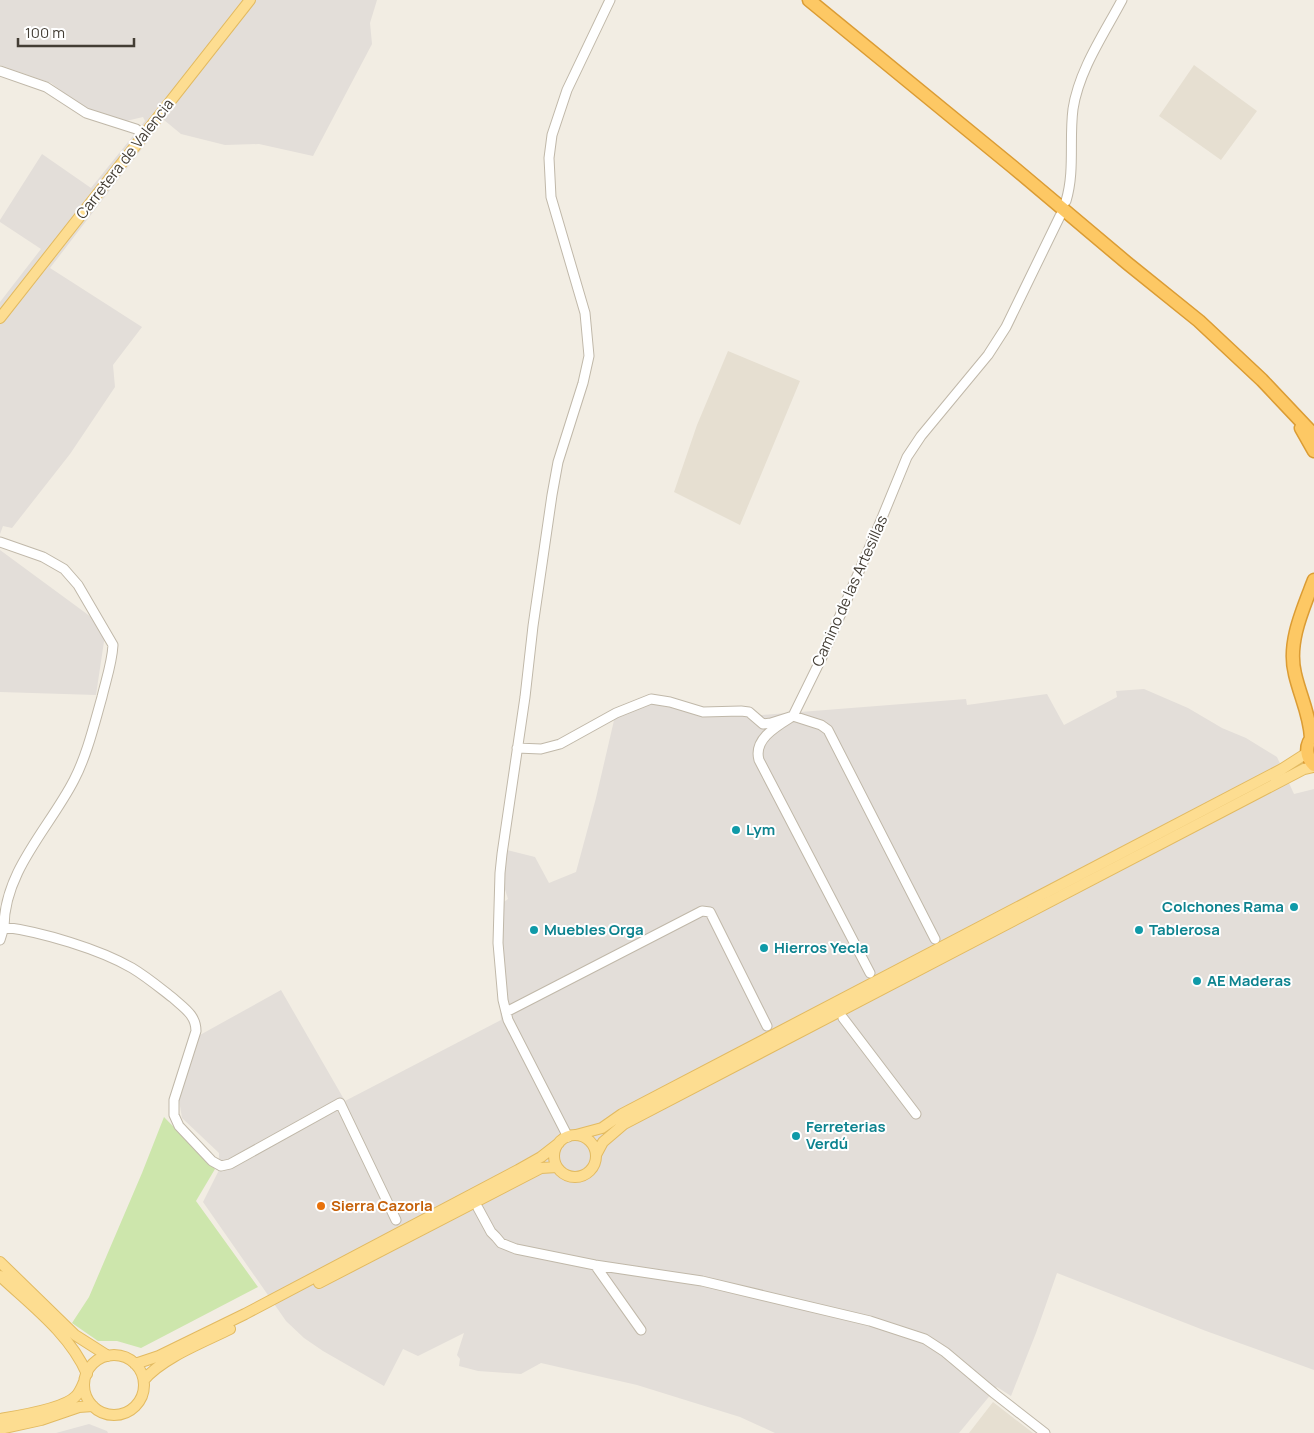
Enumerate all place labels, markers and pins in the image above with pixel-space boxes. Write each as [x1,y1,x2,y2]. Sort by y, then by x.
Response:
place label: Lym [746,819,775,840]
marker: Lym [730,824,742,836]
place label: Colchones Rama [1162,896,1284,917]
marker: Colchones Rama [1288,901,1300,913]
place label: Muebles Orga [544,919,644,940]
place label: Tablerosa [1149,919,1220,940]
marker: Muebles Orga [528,924,540,936]
marker: Tablerosa [1133,924,1145,936]
place label: Hierros Yecla [774,937,868,958]
marker: Hierros Yecla [758,942,770,954]
place label: AE Maderas [1207,970,1291,991]
marker: AE Maderas [1191,975,1203,987]
place label: Ferreterias Verdú [806,1116,886,1154]
marker: Ferreterias Verdú [790,1130,802,1142]
place label: Sierra Cazorla [331,1195,433,1216]
marker: Sierra Cazorla [315,1200,327,1212]

